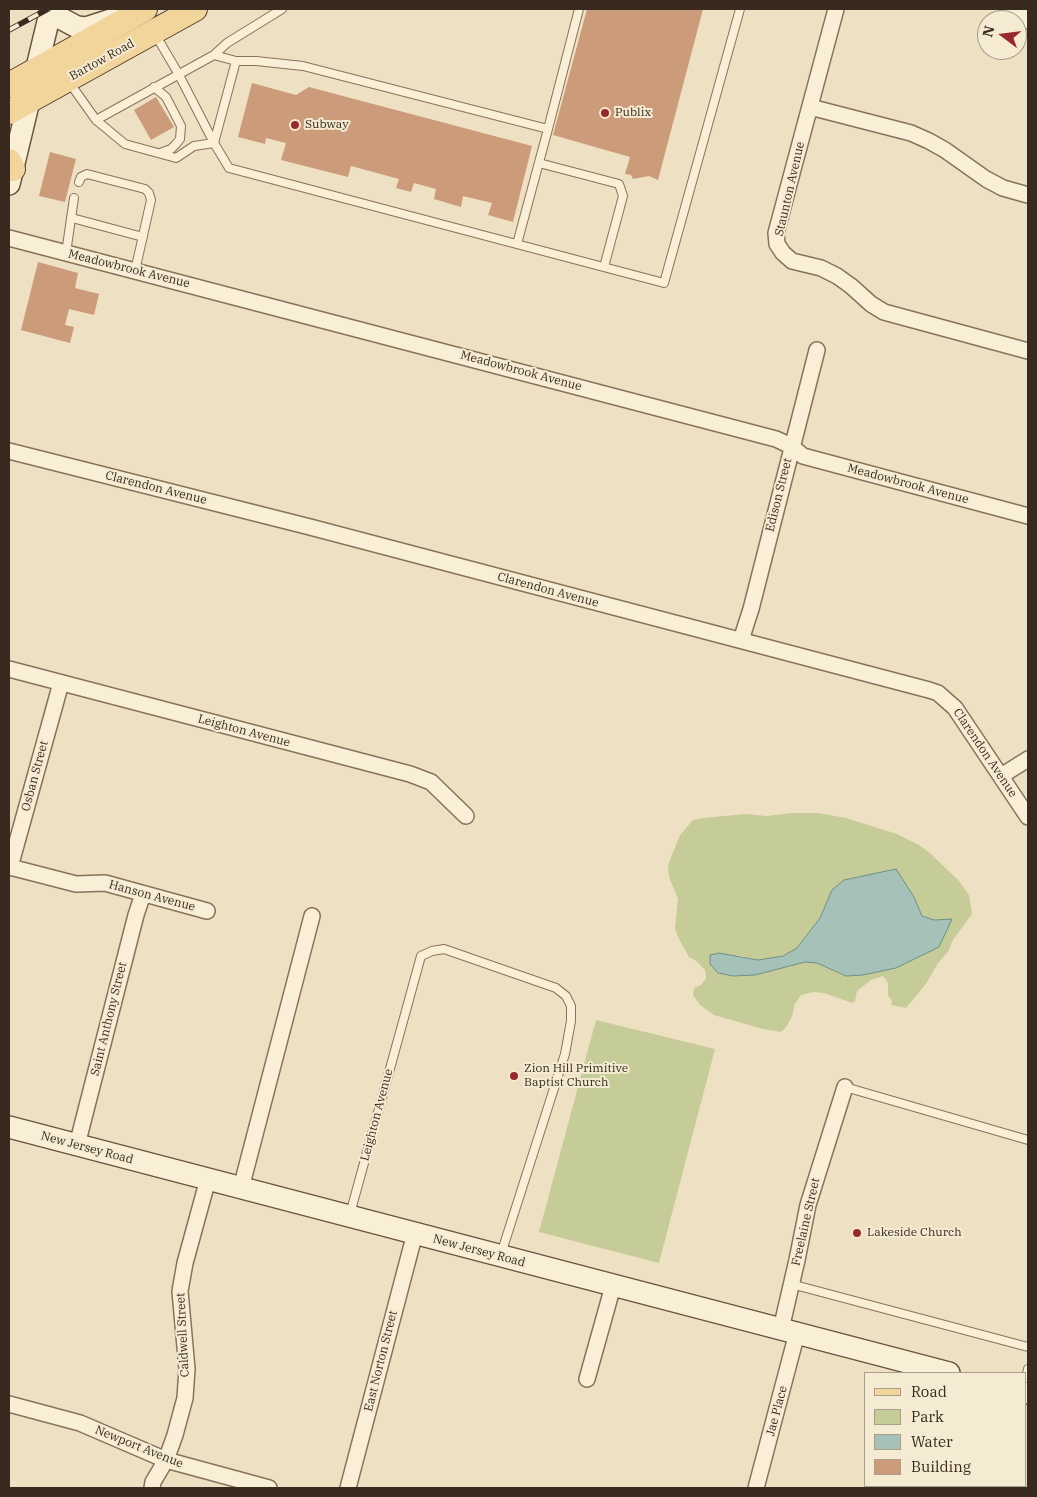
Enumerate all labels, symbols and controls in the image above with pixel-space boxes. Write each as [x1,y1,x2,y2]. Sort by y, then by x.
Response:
north arrow [977,10,1027,60]
text: N [978,24,999,39]
street label: Bartow Road [67,36,137,84]
place label: Publix [615,106,651,120]
marker: Publix [599,107,611,119]
place label: Subway [305,118,349,132]
marker: Subway [289,119,301,131]
street label: Staunton Avenue [772,140,808,238]
street label: Meadowbrook Avenue [67,247,191,291]
street label: Meadowbrook Avenue [459,348,583,394]
street label: Edison Street [763,457,795,533]
street label: Meadowbrook Avenue [846,461,970,507]
street label: Clarendon Avenue [104,468,208,508]
street label: Clarendon Avenue [496,570,600,610]
street label: Clarendon Avenue [950,706,1020,800]
street label: Leighton Avenue [196,712,292,750]
street label: Osban Street [19,739,51,813]
street label: Hanson Avenue [107,878,197,914]
street label: Saint Anthony Street [88,961,130,1077]
place label: Zion Hill Primitive Baptist Church [524,1062,628,1090]
street label: Leighton Avenue [358,1067,396,1163]
marker: Zion Hill Primitive Baptist Church [508,1070,520,1082]
street label: New Jersey Road [39,1129,135,1167]
street label: Freelaine Street [789,1177,823,1267]
place label: Lakeside Church [867,1226,962,1240]
marker: Lakeside Church [851,1227,863,1239]
street label: New Jersey Road [431,1232,527,1270]
street label: Caldwell Street [174,1292,192,1378]
street label: East Norton Street [361,1309,401,1413]
legend [864,1372,1027,1487]
text: Road [911,1382,947,1401]
street label: Jae Place [763,1384,791,1438]
text: Park [911,1407,944,1426]
street label: Newport Avenue [93,1423,185,1471]
text: Water [911,1432,953,1451]
text: Building [911,1457,971,1476]

